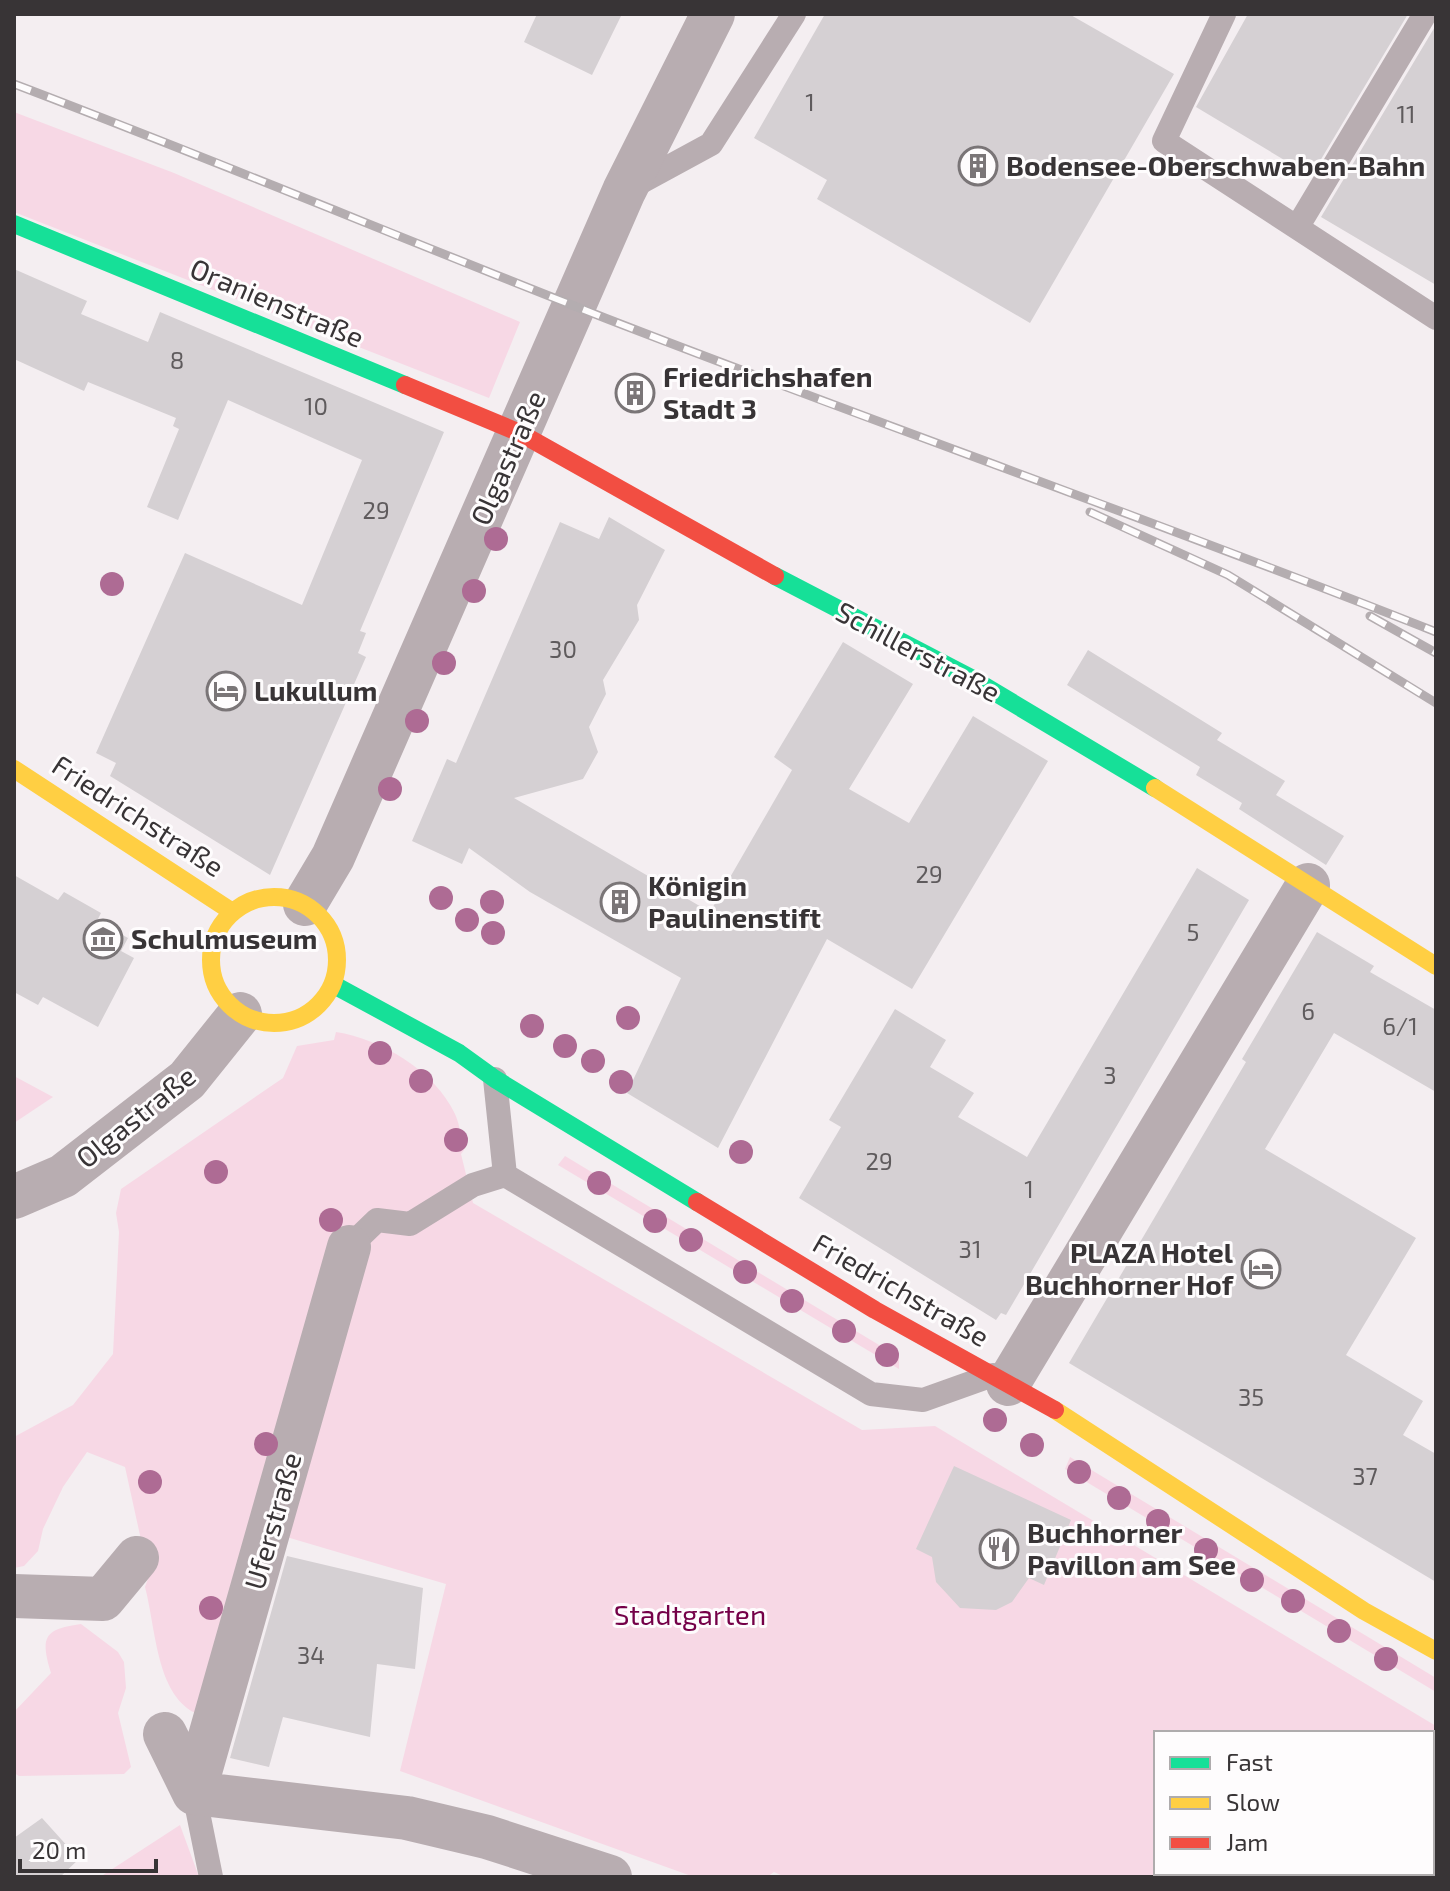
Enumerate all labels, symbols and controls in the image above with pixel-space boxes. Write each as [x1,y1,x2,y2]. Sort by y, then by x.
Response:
house number: 1 [805,87,815,116]
house number: 11 [1396,99,1416,128]
building icon: Bodensee-Oberschwaben-Bahn [957,145,999,187]
place label: Bodensee-Oberschwaben-Bahn [1006,148,1425,182]
street label: Oranienstraße [185,250,369,354]
house number: 8 [170,345,184,374]
place label: Friedrichshafen Stadt 3 [663,359,873,425]
building icon: Friedrichshafen Stadt 3 [614,372,656,414]
street label: Olgastraße [462,385,552,530]
house number: 10 [304,391,328,420]
house number: 29 [362,495,390,524]
street label: Schillerstraße [831,594,1006,709]
house number: 30 [549,634,577,663]
hotel icon: Lukullum [205,670,247,712]
place label: Lukullum [254,673,378,707]
street label: Friedrichstraße [46,747,231,883]
house number: 29 [915,859,943,888]
place label: Königin Paulinenstift [648,868,821,934]
building icon: Königin Paulinenstift [599,881,641,923]
house number: 5 [1187,917,1199,946]
museum icon: Schulmuseum [82,918,124,960]
place label: Schulmuseum [131,921,317,955]
house number: 6 [1301,996,1315,1025]
house number: 6/1 [1382,1011,1418,1040]
street label: Olgastraße [69,1058,202,1175]
house number: 3 [1103,1060,1117,1089]
house number: 29 [865,1146,893,1175]
house number: 1 [1024,1174,1034,1203]
street label: Friedrichstraße [808,1225,995,1353]
house number: 31 [959,1234,981,1263]
place label: PLAZA Hotel Buchhorner Hof [1025,1235,1234,1301]
hotel icon: PLAZA Hotel Buchhorner Hof [1240,1248,1282,1290]
house number: 35 [1238,1382,1264,1411]
street label: Uferstraße [236,1448,308,1593]
house number: 37 [1352,1461,1378,1490]
place label: Buchhorner Pavillon am See [1027,1515,1236,1581]
restaurant icon: Buchhorner Pavillon am See [978,1528,1020,1570]
park label: Stadtgarten [614,1597,766,1631]
house number: 34 [297,1640,325,1669]
legend [1154,1731,1434,1875]
text: Fast [1226,1747,1273,1776]
text: Slow [1226,1787,1280,1816]
scale bar [20,1823,156,1873]
text: Jam [1226,1827,1268,1856]
text: 20 m [32,1835,86,1864]

